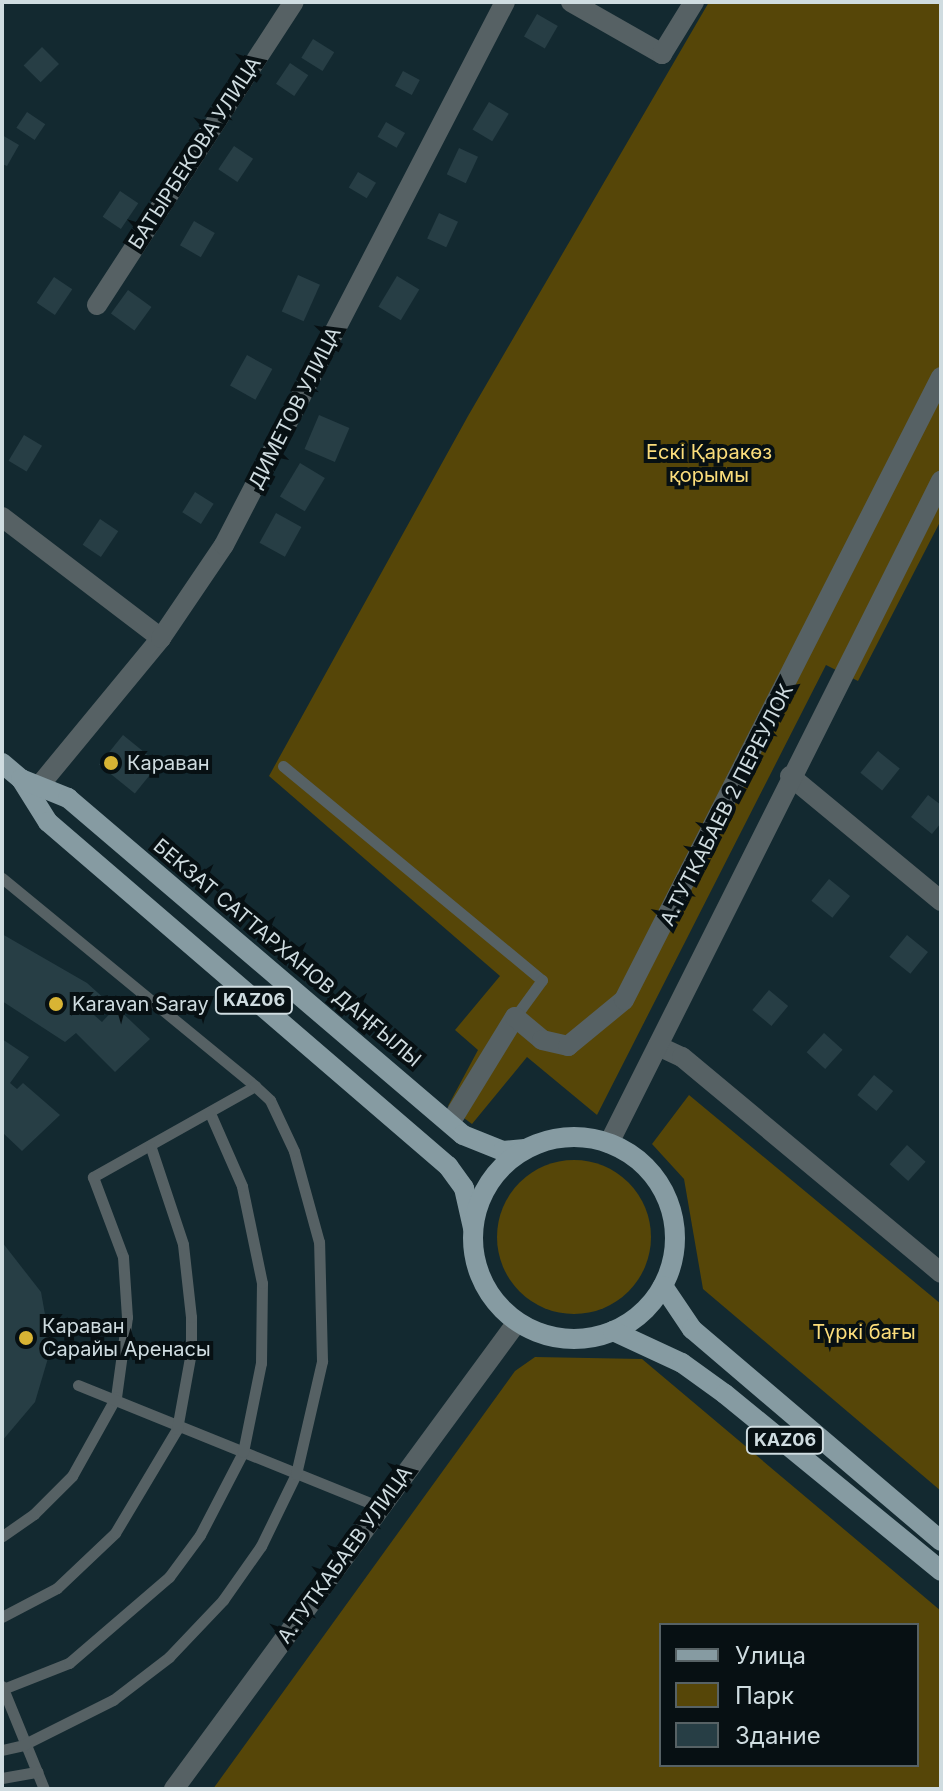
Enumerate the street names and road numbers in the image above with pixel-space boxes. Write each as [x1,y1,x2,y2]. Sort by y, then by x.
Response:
street label: БАТЫРБЕКОВА УЛИЦА [124,52,266,254]
street label: ДИМЕТОВ УЛИЦА [244,323,346,493]
street label: А.ТУТКАБАЕВ 2 ПЕРЕУЛОК [655,680,799,930]
street label: БЕКЗАТ САТТАРХАНОВ ДАҢҒЫЛЫ [148,834,426,1072]
road number: KАZ06 [214,986,294,1014]
road number: KАZ06 [745,1426,825,1454]
street label: А.ТУТКАБАЕВ УЛИЦА [273,1462,417,1648]

